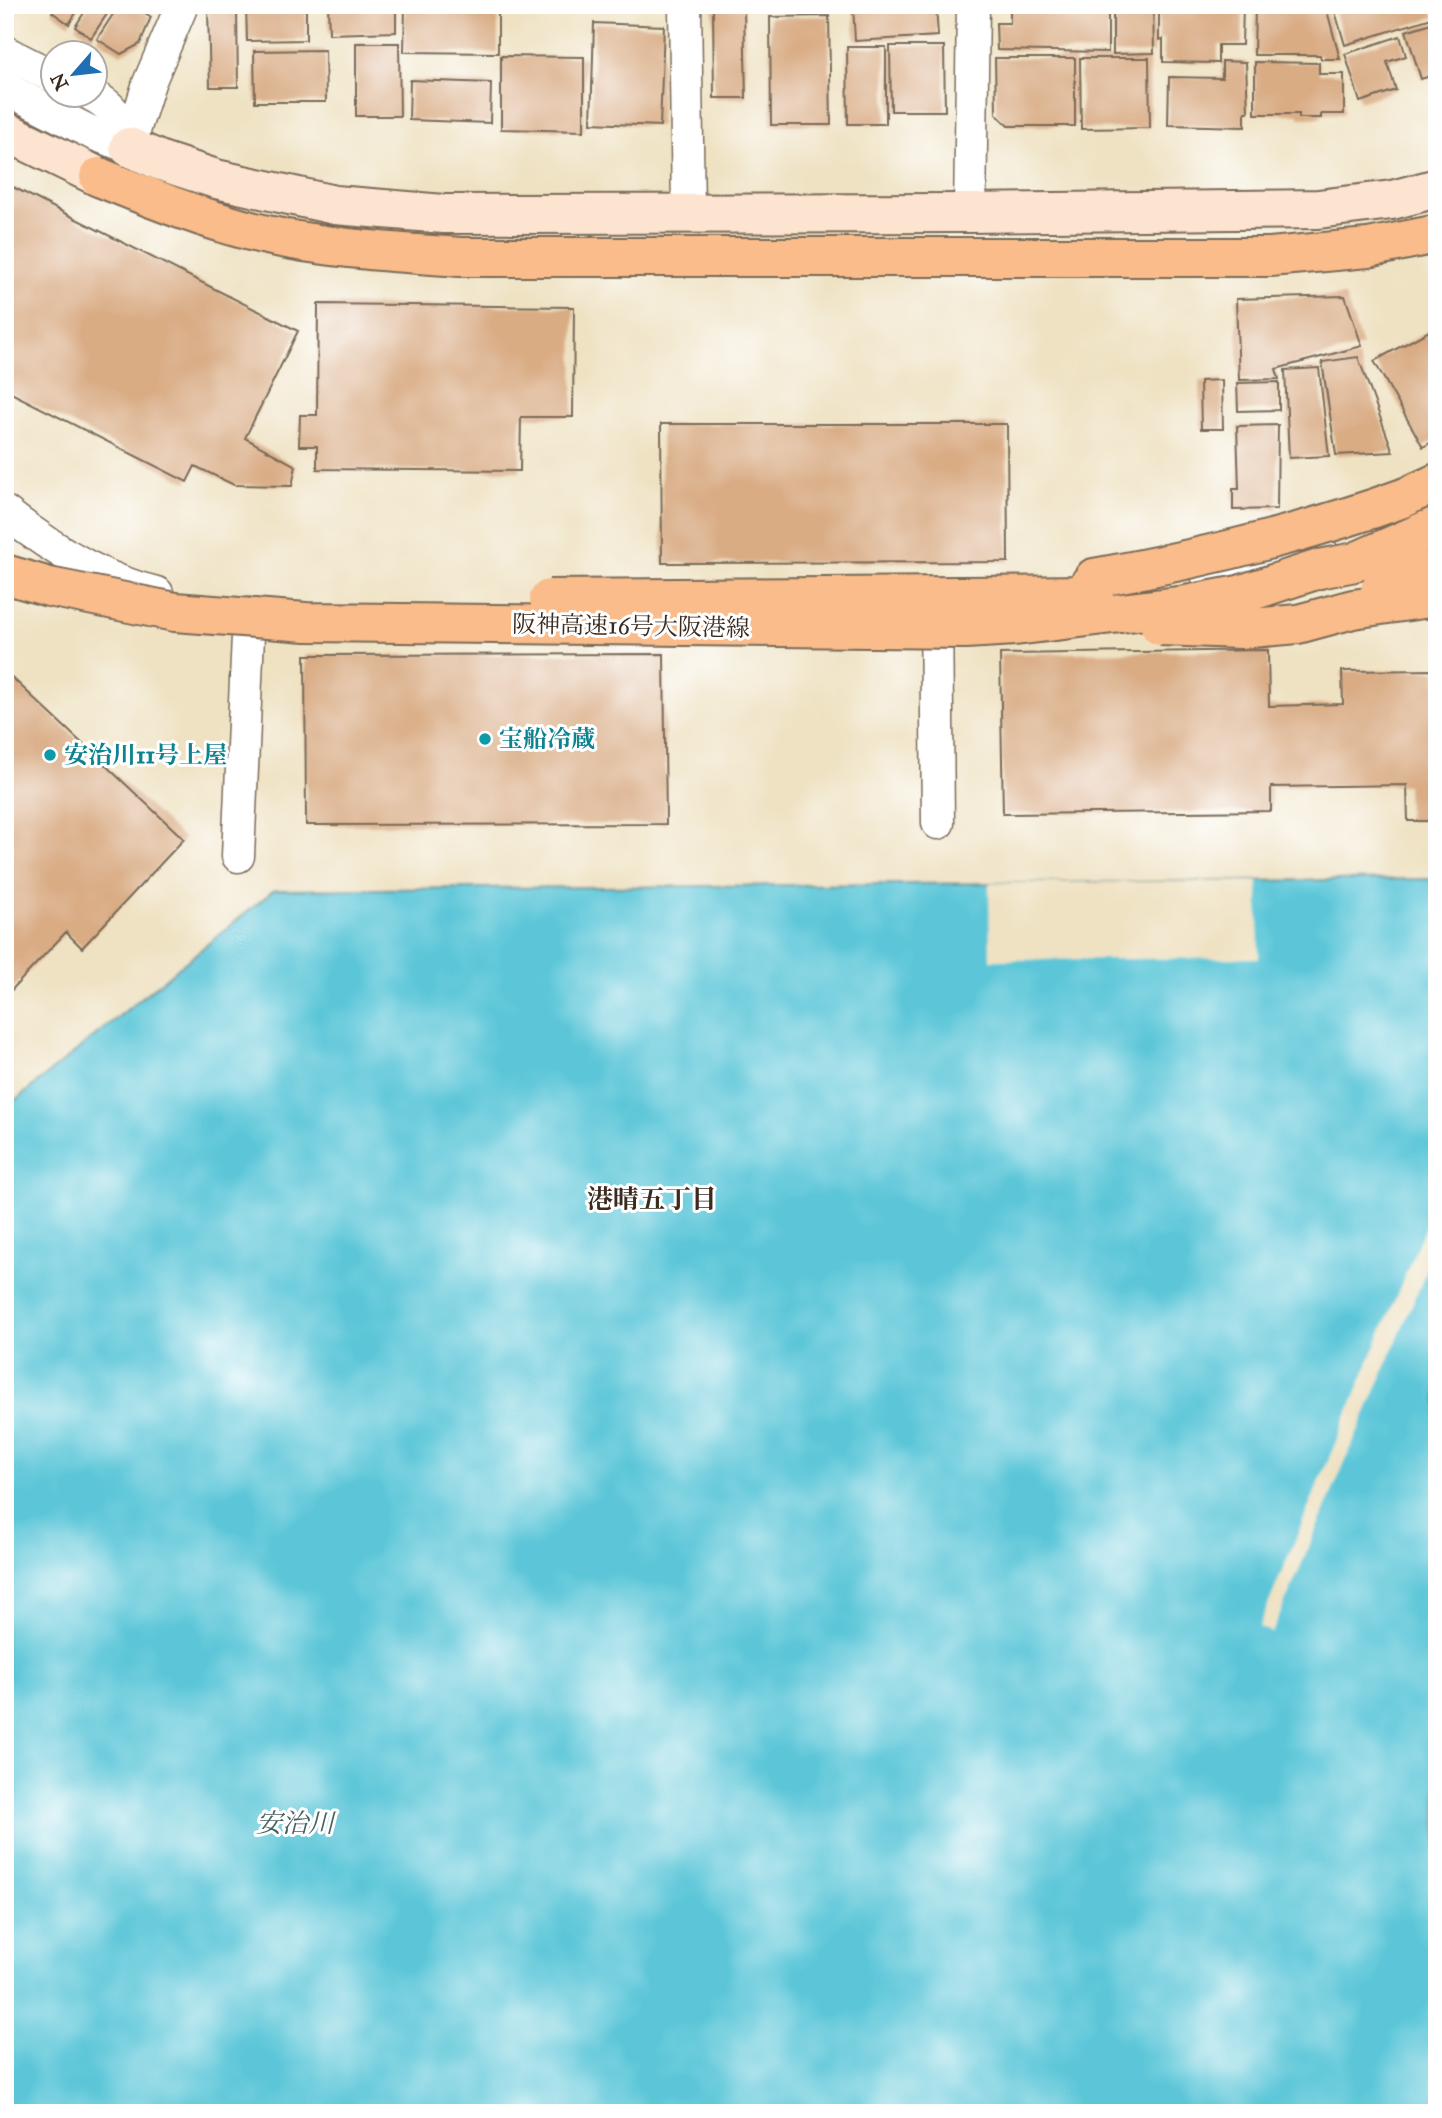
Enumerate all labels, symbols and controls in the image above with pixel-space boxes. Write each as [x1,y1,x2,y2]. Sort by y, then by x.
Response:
north arrow [38,38,108,108]
text: N [45,69,73,94]
street label: 阪神高速16号大阪港線 [512,609,750,643]
place label: 宝船冷蔵 [499,724,595,754]
marker: 宝船冷蔵 [477,731,493,747]
place label: 安治川11号上屋 [64,740,227,770]
marker: 安治川11号上屋 [42,747,58,763]
district label: 港晴五丁目 [587,1183,717,1215]
water label: 安治川 [256,1807,337,1839]

